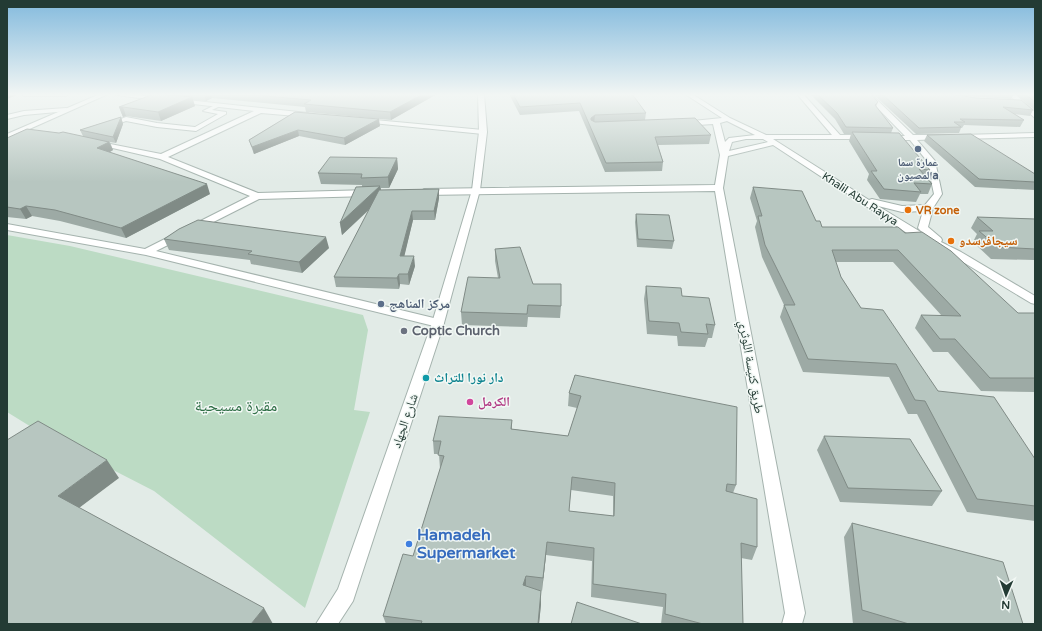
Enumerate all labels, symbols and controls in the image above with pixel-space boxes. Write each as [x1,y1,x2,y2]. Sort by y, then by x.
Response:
marker: عمارة سما المصيونa [913,144,923,154]
place label: عمارة سما المصيونa [897,156,939,183]
street label: Khalil Abu Rayya [820,170,900,228]
place label: VR zone [916,204,960,217]
marker: VR zone [903,205,913,215]
place label: سيجافرسدو [959,233,1018,249]
marker: سيجافرسدو [946,236,956,246]
place label: مركز المناهج [389,296,450,312]
marker: مركز المناهج [376,299,386,309]
street label: طريق كنيسة اللوثري [733,319,767,415]
place label: Coptic Church [412,323,500,339]
marker: Coptic Church [399,326,409,336]
place label: دار نورا للتراث [434,370,504,386]
marker: دار نورا للتراث [421,373,431,383]
street label: شارع الجهاد [388,392,423,451]
place label: الكرمل [478,394,510,410]
park label: مقبرة مسيحية [195,396,277,416]
marker: الكرمل [465,397,475,407]
place label: Hamadeh Supermarket [417,525,516,563]
marker: Hamadeh Supermarket [404,539,414,549]
north arrow [986,575,1026,615]
text: N [1001,598,1010,611]

